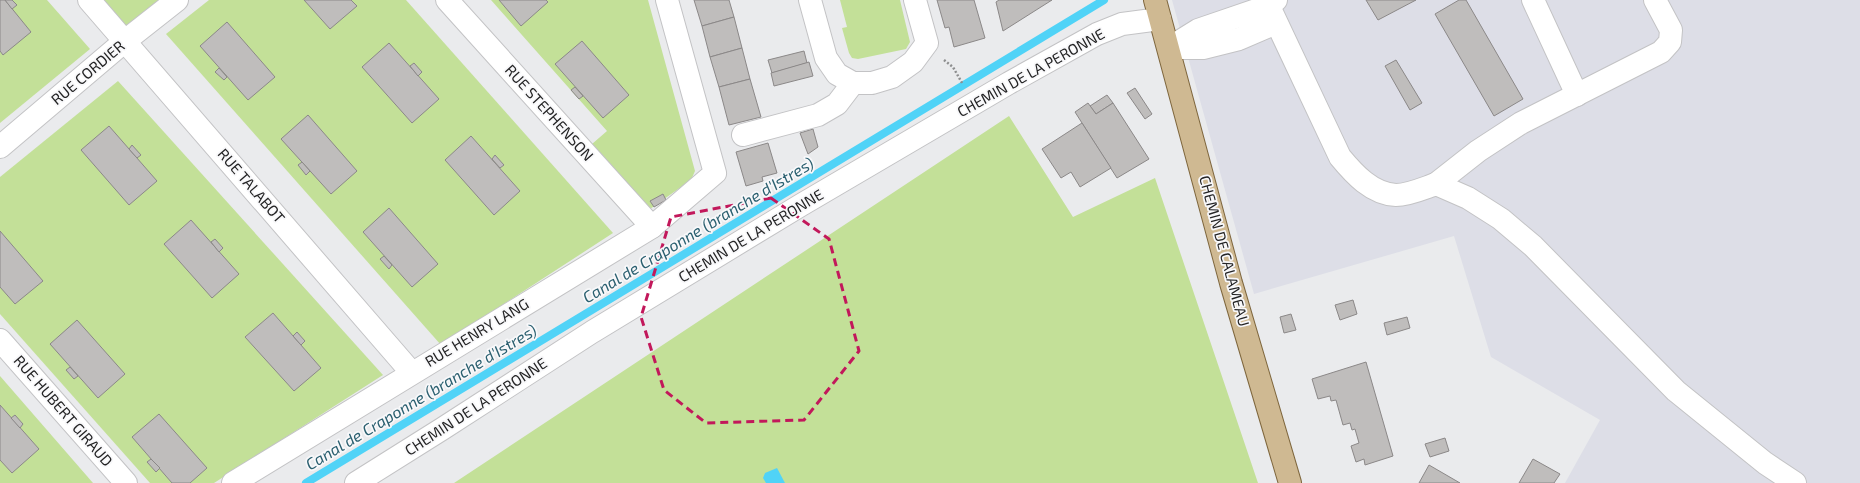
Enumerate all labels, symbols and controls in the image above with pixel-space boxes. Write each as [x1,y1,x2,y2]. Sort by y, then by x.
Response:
street label: CHEMIN DE LA PERONNE [954,24,1107,120]
street label: RUE CORDIER [47,36,128,108]
street label: RUE STEPHENSON [502,60,598,164]
street label: RUE TALABOT [215,144,289,226]
water label: Canal de Craponne (branche d'Istres) [579,153,817,306]
street label: CHEMIN DE CALAMEAU [1196,173,1254,328]
street label: CHEMIN DE LA PERONNE [675,185,826,286]
street label: RUE HENRY LANG [421,294,532,370]
water label: Canal de Craponne (branche d'Istres) [302,320,540,473]
street label: RUE HUBERT GIRAUD [11,351,117,470]
street label: CHEMIN DE LA PERONNE [401,353,550,459]

